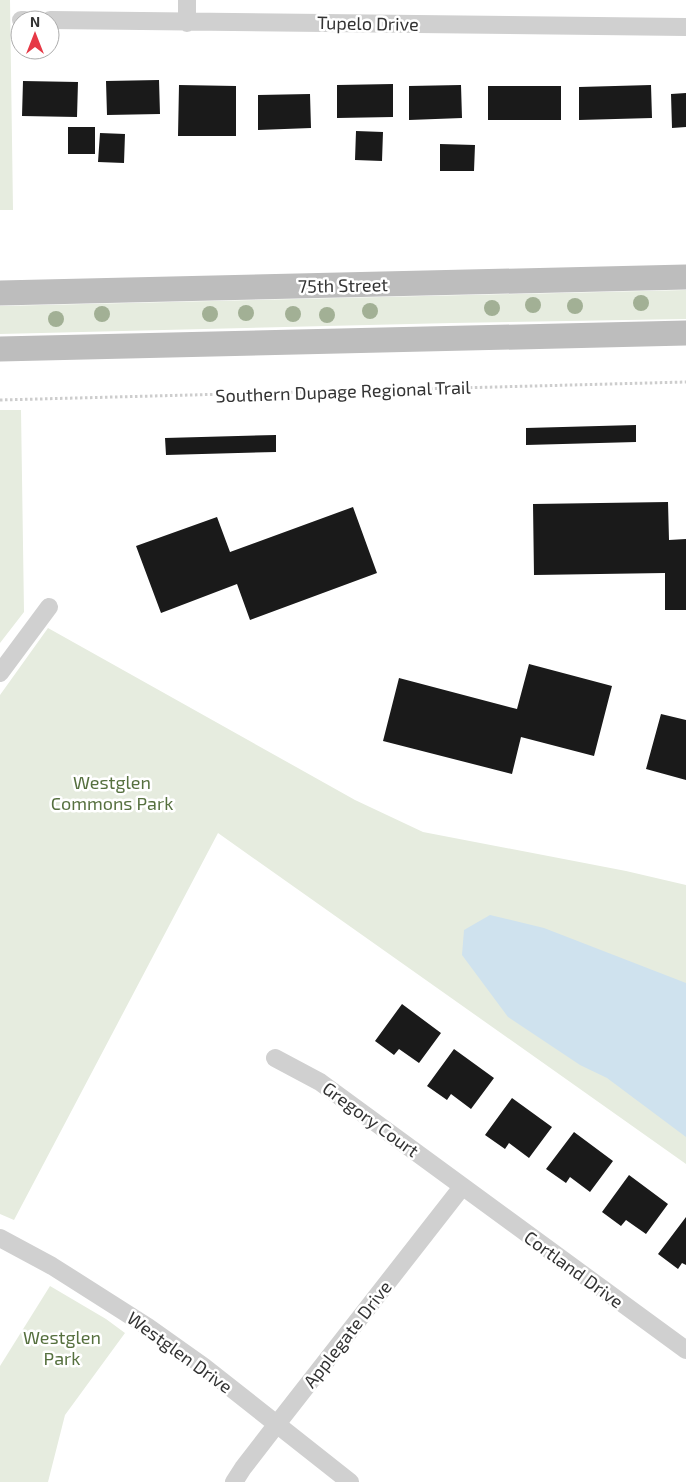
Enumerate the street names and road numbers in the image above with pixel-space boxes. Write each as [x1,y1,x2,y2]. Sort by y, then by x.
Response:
street label: Tupelo Drive [317,11,419,35]
street label: 75th Street [298,273,388,297]
street label: Southern Dupage Regional Trail [215,376,472,406]
street label: Gregory Court [319,1077,423,1161]
street label: Cortland Drive [520,1226,628,1312]
street label: Applegate Drive [298,1276,396,1392]
street label: Westglen Drive [123,1306,237,1398]

